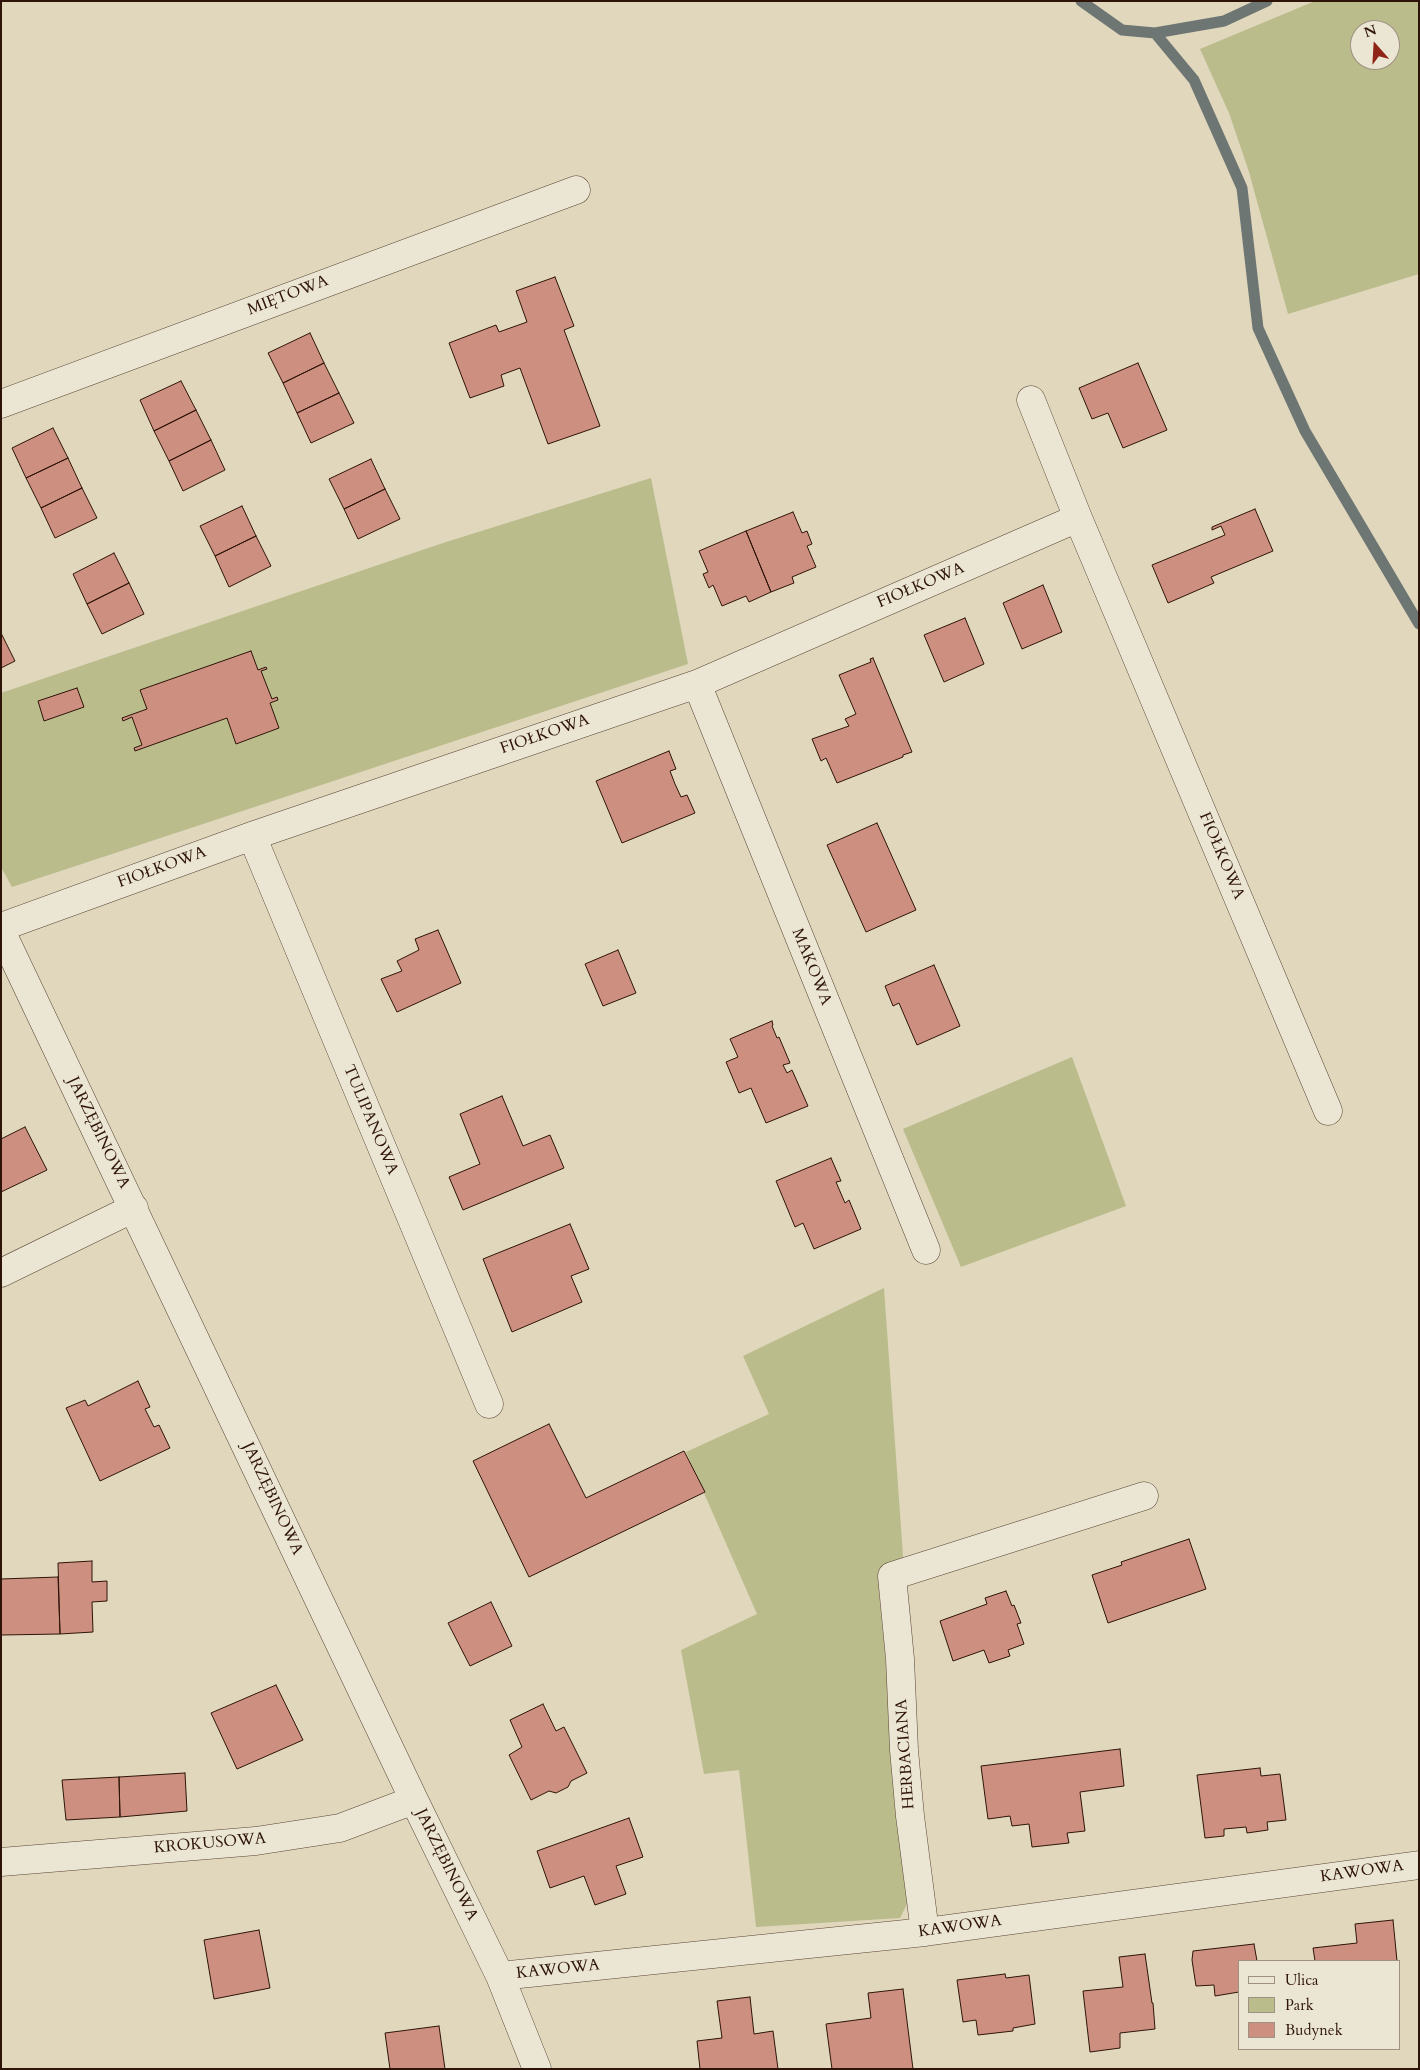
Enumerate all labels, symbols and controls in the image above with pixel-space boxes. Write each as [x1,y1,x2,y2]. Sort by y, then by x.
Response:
north arrow [1350,20,1400,70]
text: N [1361,20,1379,42]
street label: MIĘTOWA [245,272,331,320]
street label: FIOŁKOWA [875,559,967,613]
street label: FIOŁKOWA [498,711,592,759]
street label: FIOŁKOWA [1194,810,1248,902]
street label: FIOŁKOWA [115,843,209,893]
street label: MAKOWA [787,926,835,1008]
street label: TULIPANOWA [338,1062,402,1178]
street label: JARZĘBINOWA [63,1074,133,1192]
street label: JARZĘBINOWA [238,1440,306,1558]
street label: HERBACIANA [893,1698,919,1810]
street label: JARZĘBINOWA [411,1806,481,1924]
street label: KROKUSOWA [153,1830,267,1858]
street label: KAWOWA [1319,1857,1405,1887]
street label: KAWOWA [917,1912,1003,1942]
street label: KAWOWA [515,1956,601,1984]
legend [1238,1960,1400,2050]
text: Ulica [1285,1970,1319,1990]
text: Park [1285,1995,1314,2015]
text: Budynek [1285,2020,1343,2040]

